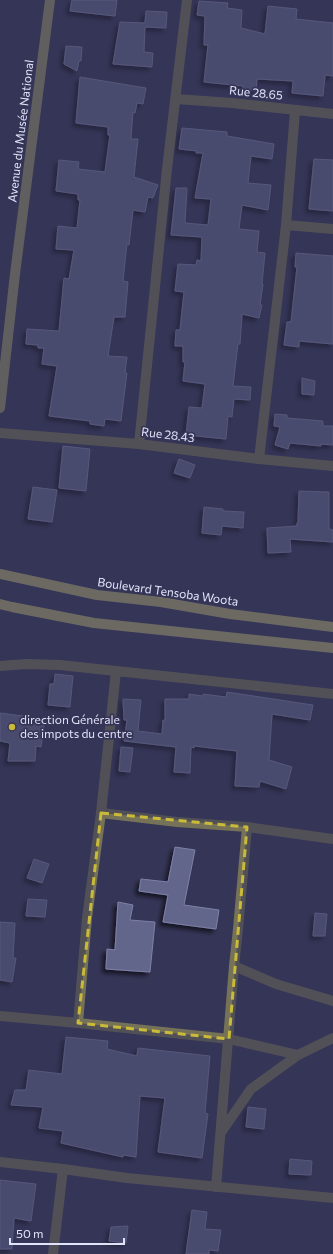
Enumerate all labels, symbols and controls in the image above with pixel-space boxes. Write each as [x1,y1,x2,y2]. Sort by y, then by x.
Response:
street label: Avenue du Musée National [4,59,36,203]
street label: Rue 28.65 [229,82,284,102]
street label: Rue 28.43 [141,424,196,444]
street label: Boulevard Tensoba Woota [97,574,239,608]
place label: direction Générale des impots du centre [20,712,132,740]
marker: direction Générale des impots du centre [7,722,17,732]
scale bar [10,1220,124,1246]
text: 50 m [16,1226,44,1240]

